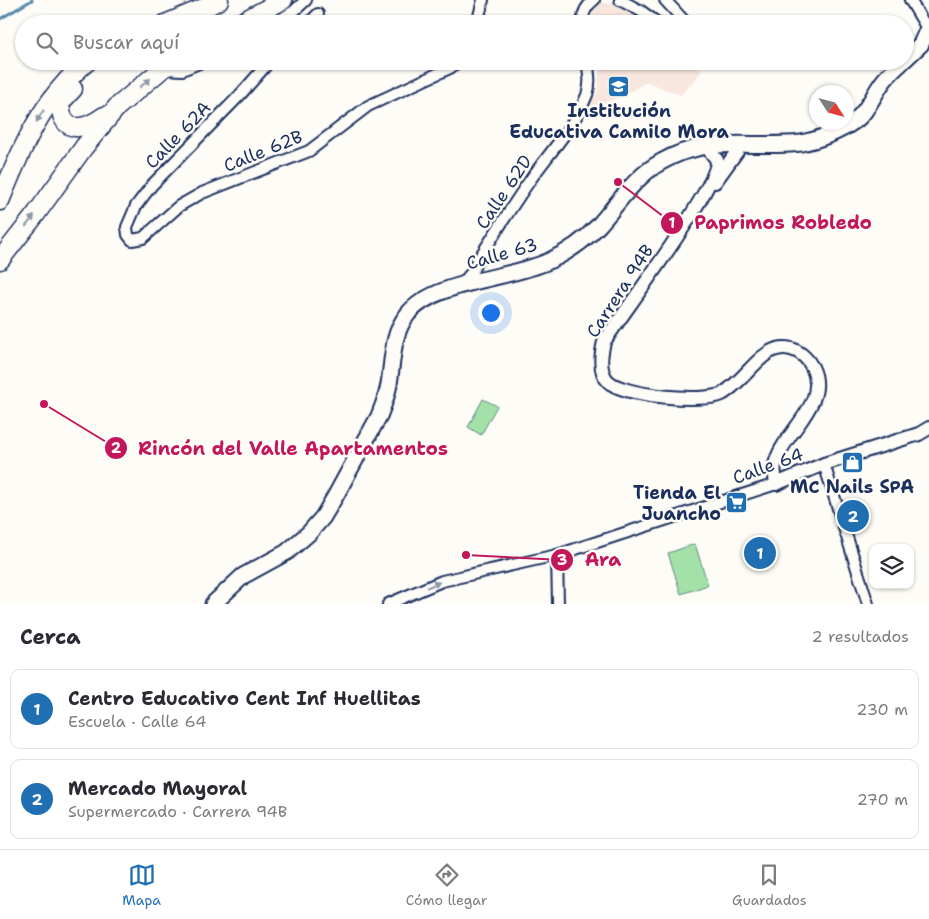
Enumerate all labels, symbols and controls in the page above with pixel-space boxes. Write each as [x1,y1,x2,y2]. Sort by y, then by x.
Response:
search box [15,15,914,70]
icon: search [33,29,61,57]
text: Buscar aquí [73,30,179,55]
school or university icon: Institución Educativa Camilo Mora [607,74,631,98]
one-way arrow [139,78,152,89]
north arrow [809,85,854,130]
street label: Calle 62A [140,96,216,174]
place label: Institución Educativa Camilo Mora [509,99,729,144]
one-way arrow [36,109,45,122]
street label: Calle 62B [220,124,306,178]
street label: Calle 62D [470,150,538,234]
callout: Paprimos Robledo [659,206,882,240]
text: Paprimos Robledo [694,210,872,235]
text: 1 [669,213,676,233]
one-way arrow [25,215,35,228]
street label: Calle 63 [464,232,540,276]
street label: Carrera 94B [581,240,659,342]
your location [478,300,504,326]
callout: Rincón del Valle Apartamentos [103,431,458,465]
text: Rincón del Valle Apartamentos [138,436,448,461]
text: 2 [111,438,122,458]
street label: Calle 64 [729,442,807,490]
shop icon: MC Nails SPA [840,450,864,474]
place label: MC Nails SPA [790,475,914,499]
place label: Tienda El Juancho [633,481,721,526]
supermarket icon: Tienda El Juancho [725,491,749,515]
pin: 2 [837,497,869,535]
pin: 1 [744,534,776,572]
callout: Ara [549,543,631,577]
map controls [869,544,914,589]
button: layers [869,544,914,589]
text: Ara [585,547,621,572]
text: 3 [557,550,567,570]
one-way arrow [426,580,440,588]
text: Cerca [20,623,81,651]
text: 2 resultados [811,626,909,647]
text: Centro Educativo Cent Inf Huellitas [68,686,421,711]
text: 1 [33,699,41,720]
text: 230 m [856,699,908,720]
text: Escuela · Calle 64 [68,711,206,732]
text: Mercado Mayoral [68,776,247,801]
text: 2 [31,789,43,810]
text: 270 m [857,789,908,810]
text: Supermercado · Carrera 94B [68,801,287,822]
tab: Mapa [122,861,161,909]
tab: Cómo llegar [406,861,487,909]
tab: Guardados [732,861,807,909]

